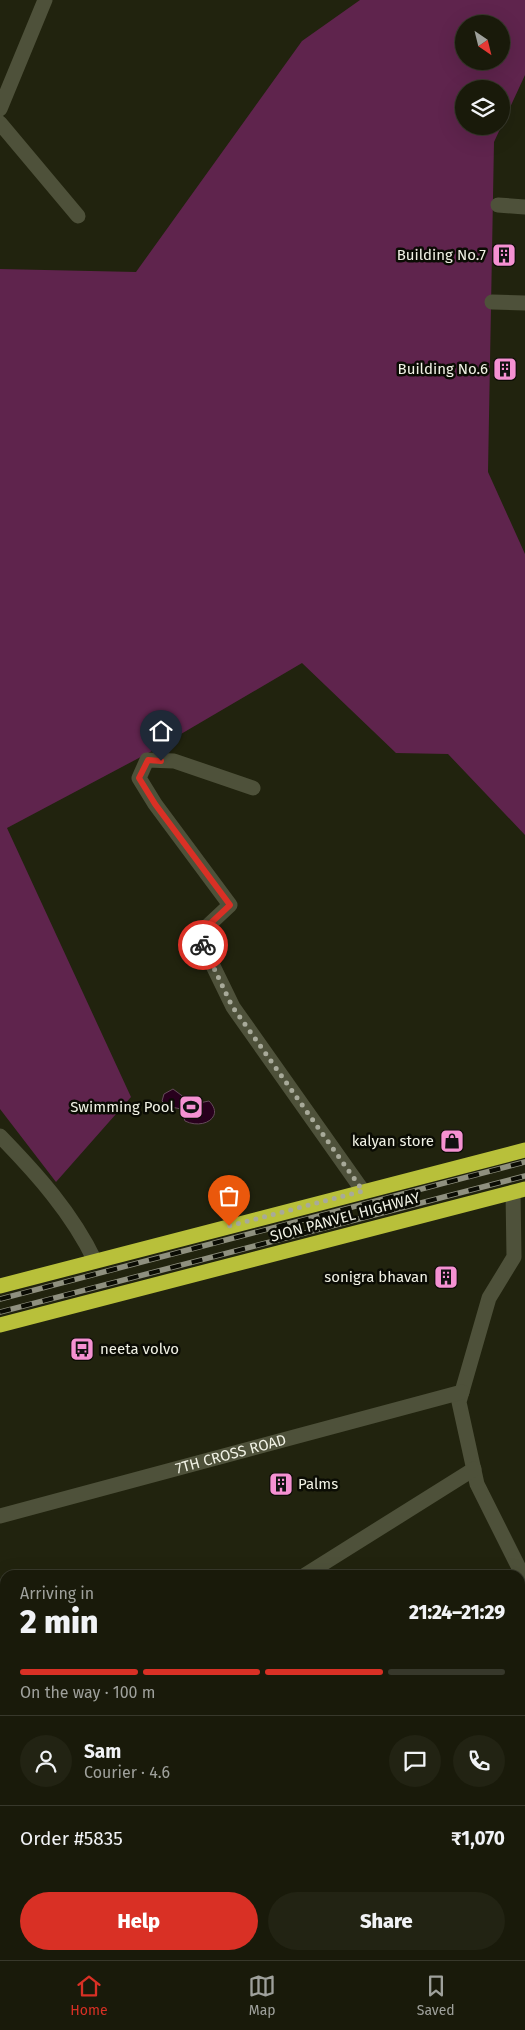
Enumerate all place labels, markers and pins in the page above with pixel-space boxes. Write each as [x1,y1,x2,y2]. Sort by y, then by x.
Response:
building icon: Building No.7 [491,242,517,268]
place label: Building No.7 [397,246,486,264]
building icon: Building No.6 [492,356,518,382]
place label: Building No.6 [398,360,488,378]
pin [140,710,182,761]
sports icon: Swimming Pool [178,1094,204,1120]
place label: Swimming Pool [70,1098,175,1116]
shop icon: kalyan store [439,1128,465,1154]
place label: kalyan store [352,1132,434,1150]
pin [208,1175,250,1226]
building icon: sonigra bhavan [433,1264,459,1290]
place label: sonigra bhavan [324,1268,428,1286]
bus stop icon: neeta volvo [69,1336,95,1362]
place label: neeta volvo [100,1340,179,1358]
building icon: Palms [268,1471,294,1497]
place label: Palms [298,1475,338,1493]

